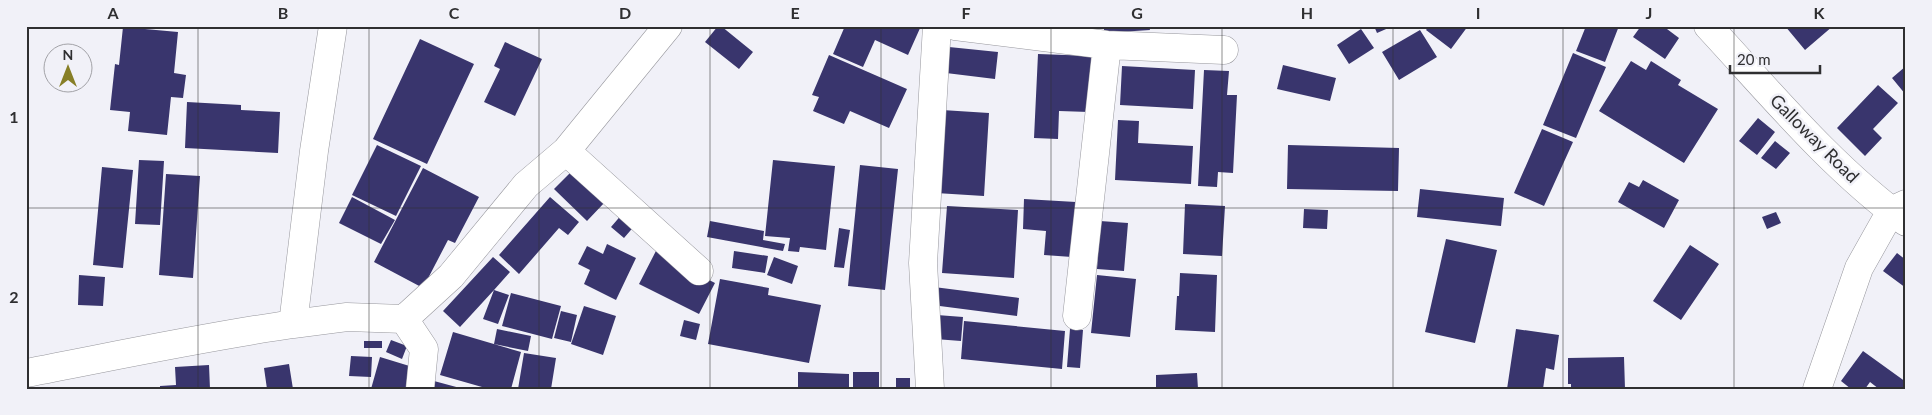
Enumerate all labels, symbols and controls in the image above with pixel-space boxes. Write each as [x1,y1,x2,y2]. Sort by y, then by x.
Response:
text: A [106,3,119,22]
text: B [278,3,288,22]
text: C [449,3,460,22]
text: D [619,3,631,22]
text: E [790,3,800,22]
text: F [961,3,971,22]
text: G [1131,3,1143,22]
text: H [1301,3,1313,22]
text: I [1476,3,1480,22]
text: J [1646,3,1652,22]
text: K [1814,3,1826,22]
north arrow [42,42,92,92]
scale bar [1730,42,1820,74]
text: N [63,46,73,63]
text: 20 m [1737,50,1771,68]
street label: Galloway Road [1766,89,1864,187]
text: 1 [9,107,19,126]
text: 2 [9,287,19,306]

